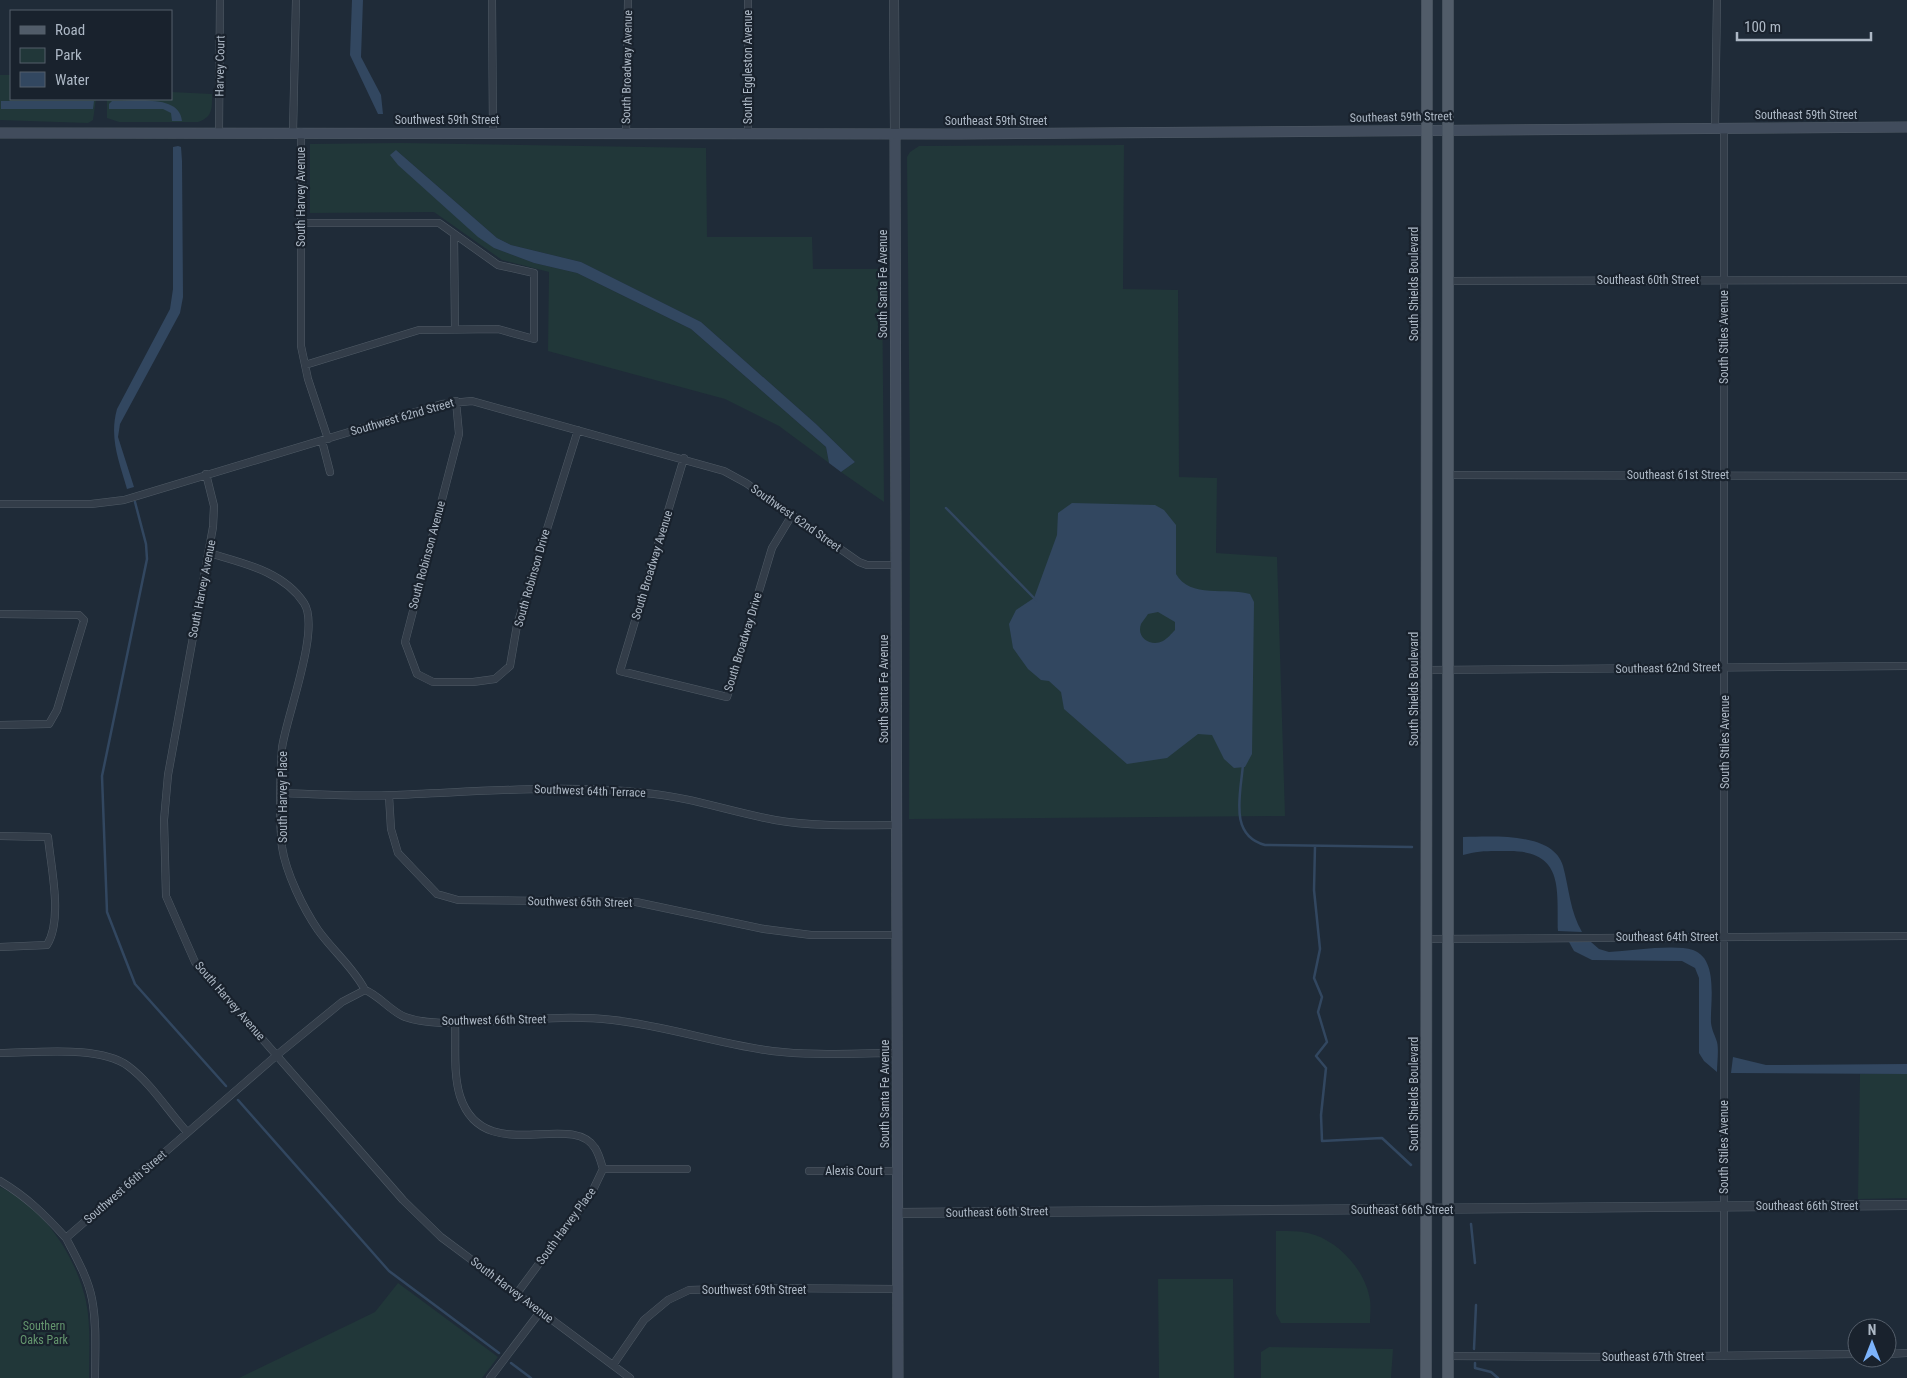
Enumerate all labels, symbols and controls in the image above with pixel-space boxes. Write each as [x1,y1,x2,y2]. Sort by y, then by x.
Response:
legend [10,10,172,100]
street label: South Broadway Avenue [619,10,635,124]
street label: South Eggleston Avenue [741,10,755,124]
scale bar [1737,10,1871,42]
text: 100 m [1744,18,1781,36]
text: Road [55,21,85,39]
street label: Harvey Court [212,35,228,97]
text: Park [55,46,82,64]
text: Water [55,71,90,89]
street label: Southeast 59th Street [1755,108,1858,122]
street label: Southeast 59th Street [1350,109,1453,125]
street label: Southwest 59th Street [395,113,500,127]
street label: Southeast 59th Street [945,114,1048,128]
street label: South Harvey Avenue [294,147,308,247]
street label: South Shields Boulevard [1407,227,1421,341]
street label: South Santa Fe Avenue [876,229,890,338]
street label: Southeast 60th Street [1597,273,1700,287]
street label: South Stiles Avenue [1717,290,1731,384]
street label: Southwest 62nd Street [349,395,456,438]
street label: Southeast 61st Street [1627,468,1730,482]
street label: Southwest 62nd Street [748,482,844,555]
street label: South Robinson Avenue [406,499,448,611]
street label: South Broadway Avenue [629,508,675,621]
street label: South Robinson Drive [511,527,553,628]
street label: South Harvey Avenue [186,538,218,639]
street label: South Broadway Drive [721,590,765,693]
street label: South Shields Boulevard [1407,632,1421,746]
street label: South Santa Fe Avenue [877,634,891,743]
street label: Southeast 62nd Street [1615,660,1721,676]
street label: South Stiles Avenue [1718,695,1732,789]
street label: South Harvey Place [276,751,290,843]
street label: Southwest 64th Terrace [534,782,646,800]
street label: Southwest 65th Street [528,894,633,910]
street label: Southeast 64th Street [1616,930,1719,944]
street label: South Harvey Avenue [192,959,268,1044]
street label: Southwest 66th Street [442,1012,547,1028]
street label: South Shields Boulevard [1407,1037,1421,1151]
street label: South Santa Fe Avenue [878,1039,892,1148]
street label: South Stiles Avenue [1717,1100,1731,1194]
street label: Southwest 66th Street [81,1147,169,1227]
street label: Alexis Court [825,1164,883,1178]
street label: South Harvey Place [533,1184,599,1267]
street label: Southeast 66th Street [1756,1199,1859,1213]
street label: Southeast 66th Street [1351,1203,1454,1217]
street label: Southeast 66th Street [946,1204,1049,1220]
street label: South Harvey Avenue [468,1254,556,1326]
street label: Southwest 69th Street [702,1283,807,1297]
north arrow [1847,1318,1897,1368]
park label: Southern Oaks Park [20,1319,69,1347]
text: N [1868,1322,1876,1338]
street label: Southeast 67th Street [1602,1350,1705,1364]

